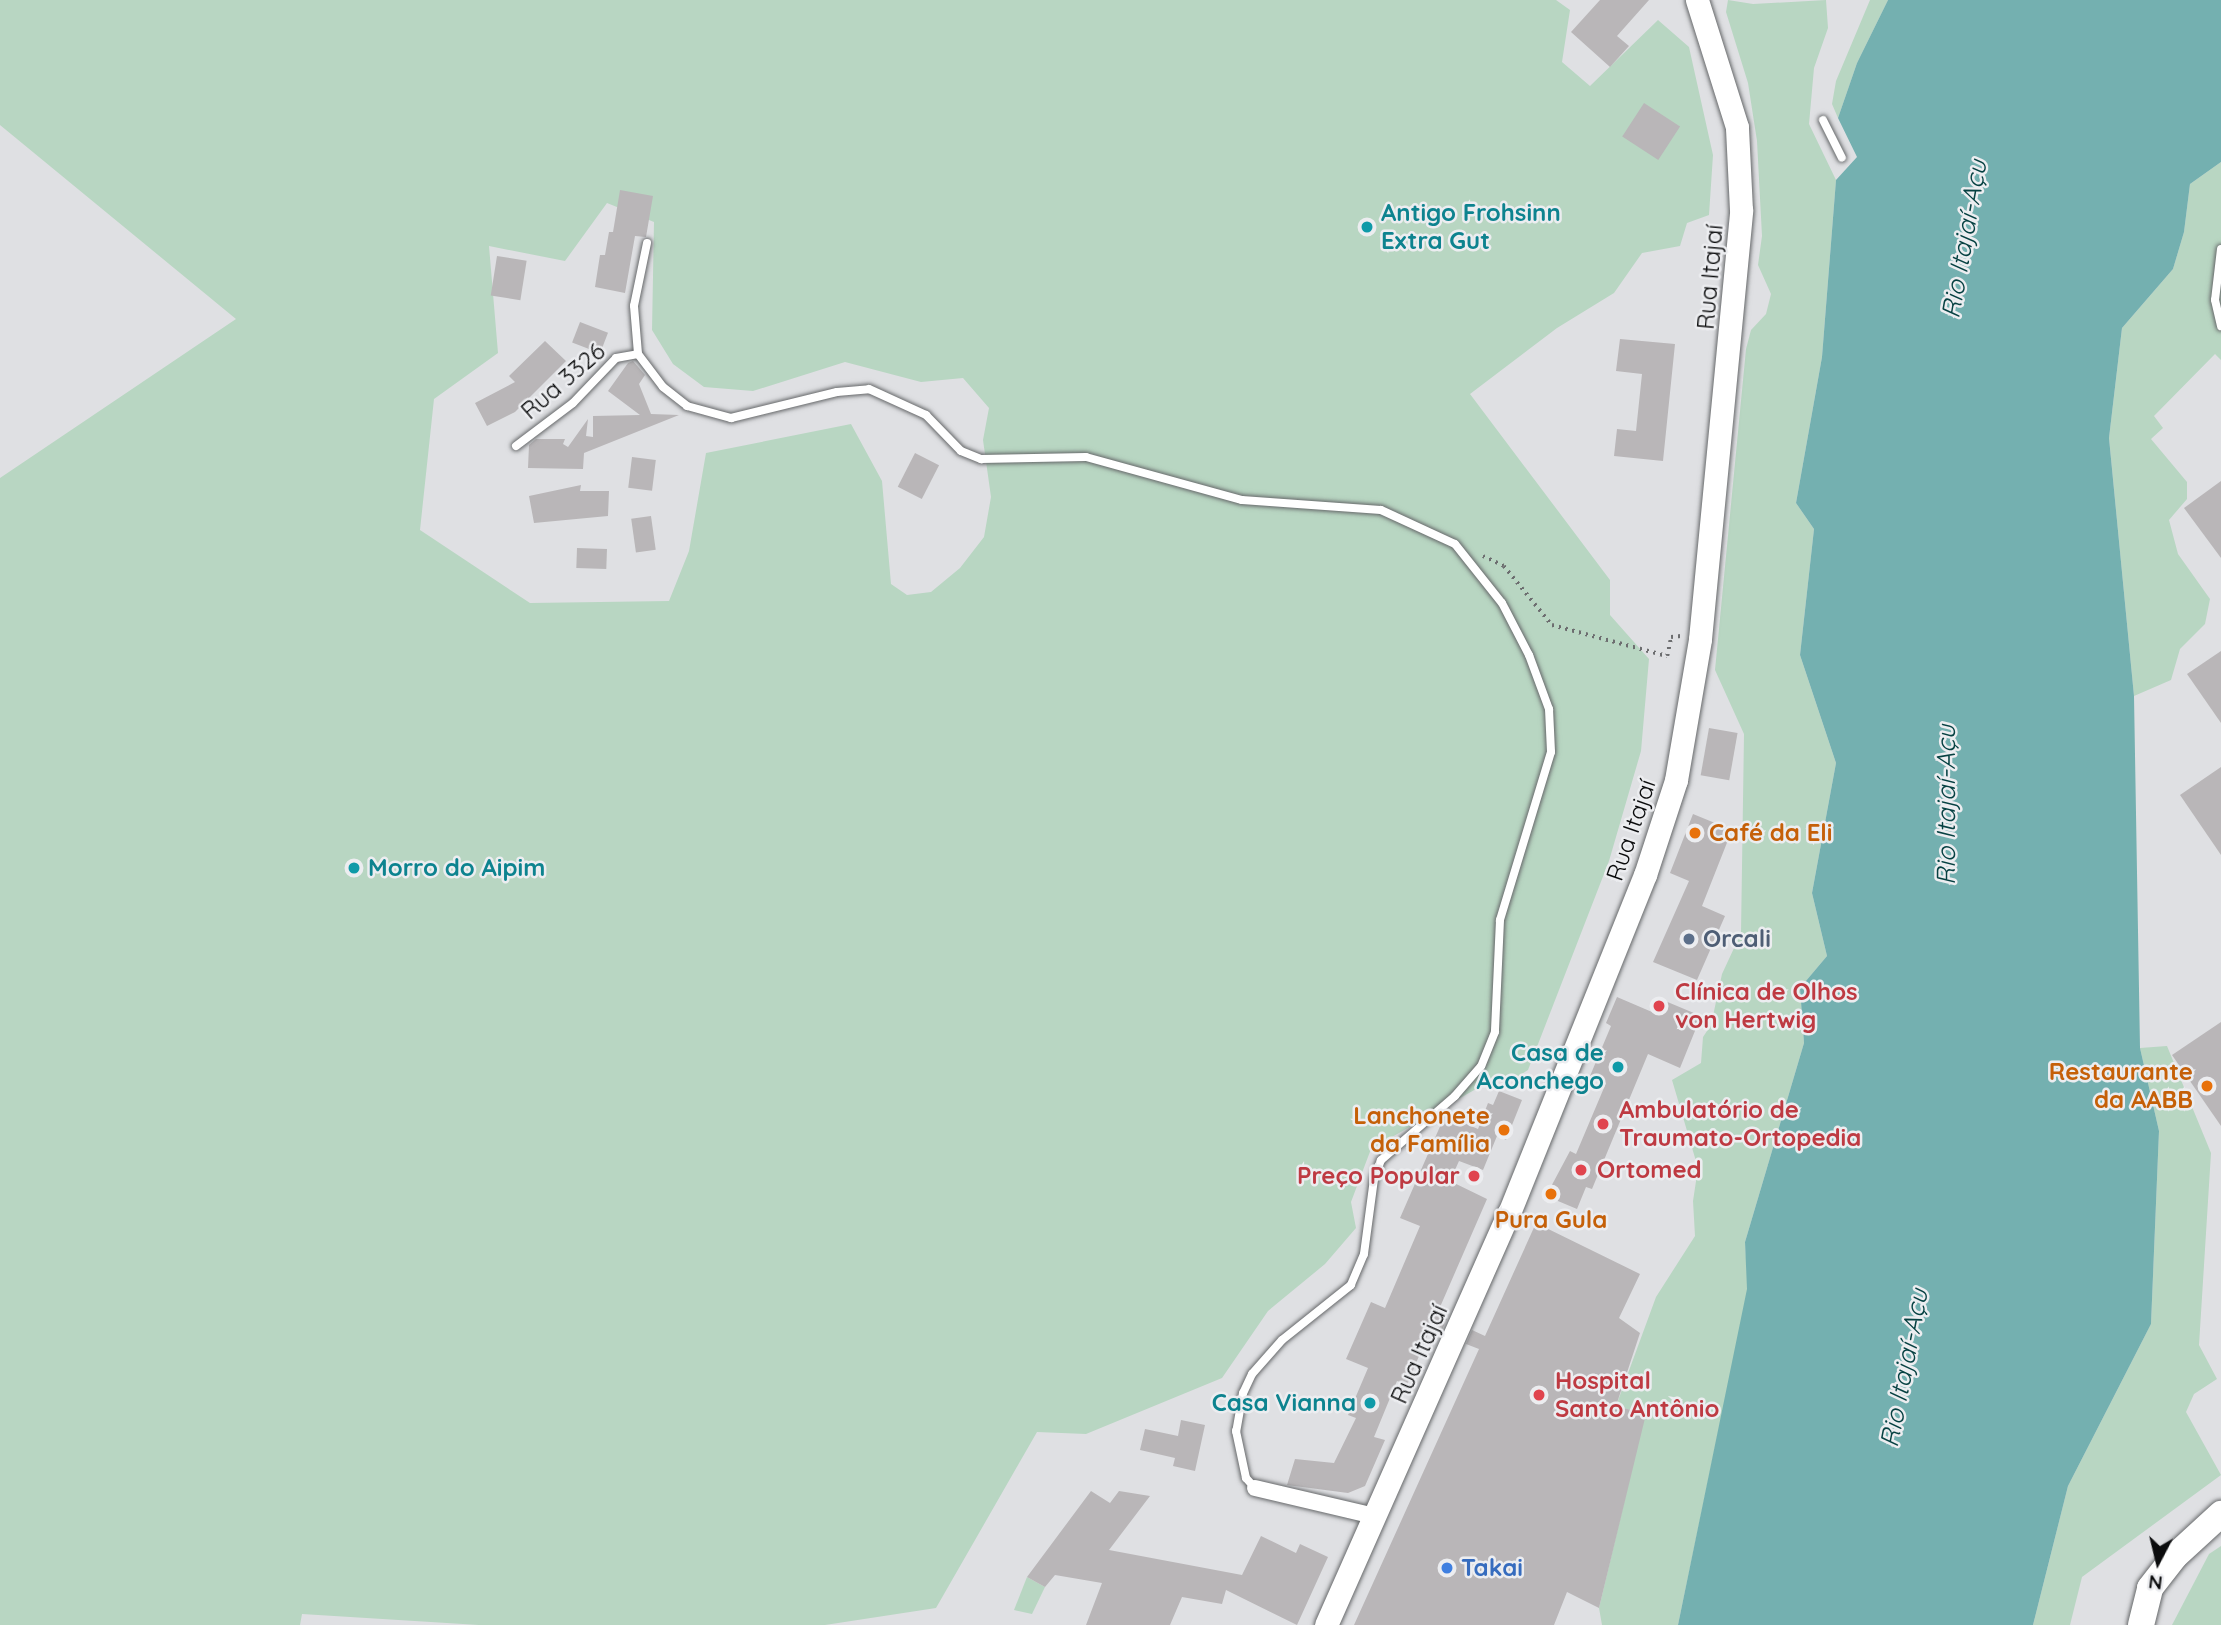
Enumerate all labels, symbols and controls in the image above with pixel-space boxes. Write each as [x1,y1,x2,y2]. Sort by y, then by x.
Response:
water label: Rio Itajaí-Açu [1935,157,1993,321]
place label: Antigo Frohsinn Extra Gut [1381,199,1561,255]
marker: Antigo Frohsinn Extra Gut [1359,219,1375,235]
street label: Rua Itajaí [1691,223,1729,331]
street label: Rua 3326 [515,337,611,425]
water label: Rio Itajaí-Açu [1930,725,1962,885]
street label: Rua Itajaí [1600,775,1662,885]
place label: Café da Eli [1709,819,1833,847]
marker: Café da Eli [1687,825,1703,841]
place label: Morro do Aipim [368,854,545,882]
marker: Morro do Aipim [346,860,362,876]
place label: Orcali [1703,925,1771,953]
marker: Orcali [1681,931,1697,947]
place label: Clínica de Olhos von Hertwig [1675,978,1858,1034]
marker: Clínica de Olhos von Hertwig [1649,996,1669,1016]
place label: Casa de Aconchego [1477,1039,1604,1095]
place label: Restaurante da AABB [2049,1058,2193,1114]
marker: Casa de Aconchego [1610,1059,1626,1075]
marker: Restaurante da AABB [2199,1078,2215,1094]
place label: Ambulatório de Traumato-Ortopedia [1619,1096,1861,1152]
place label: Lanchonete da Família [1353,1102,1490,1158]
marker: Ambulatório de Traumato-Ortopedia [1593,1114,1613,1134]
marker: Lanchonete da Família [1496,1122,1512,1138]
place label: Ortomed [1597,1156,1702,1184]
marker: Ortomed [1571,1160,1591,1180]
place label: Preço Popular [1297,1162,1460,1190]
marker: Preço Popular [1466,1168,1482,1184]
marker: Pura Gula [1543,1186,1559,1202]
place label: Pura Gula [1495,1206,1607,1234]
water label: Rio Itajaí-Açu [1873,1286,1935,1450]
street label: Rua Itajaí [1384,1300,1454,1408]
place label: Hospital Santo Antônio [1555,1367,1719,1423]
marker: Hospital Santo Antônio [1529,1385,1549,1405]
place label: Casa Vianna [1212,1389,1356,1417]
marker: Casa Vianna [1362,1395,1378,1411]
north arrow [2123,1527,2193,1597]
place label: Takai [1461,1554,1523,1582]
marker: Takai [1439,1560,1455,1576]
text: N [2147,1570,2164,1596]

